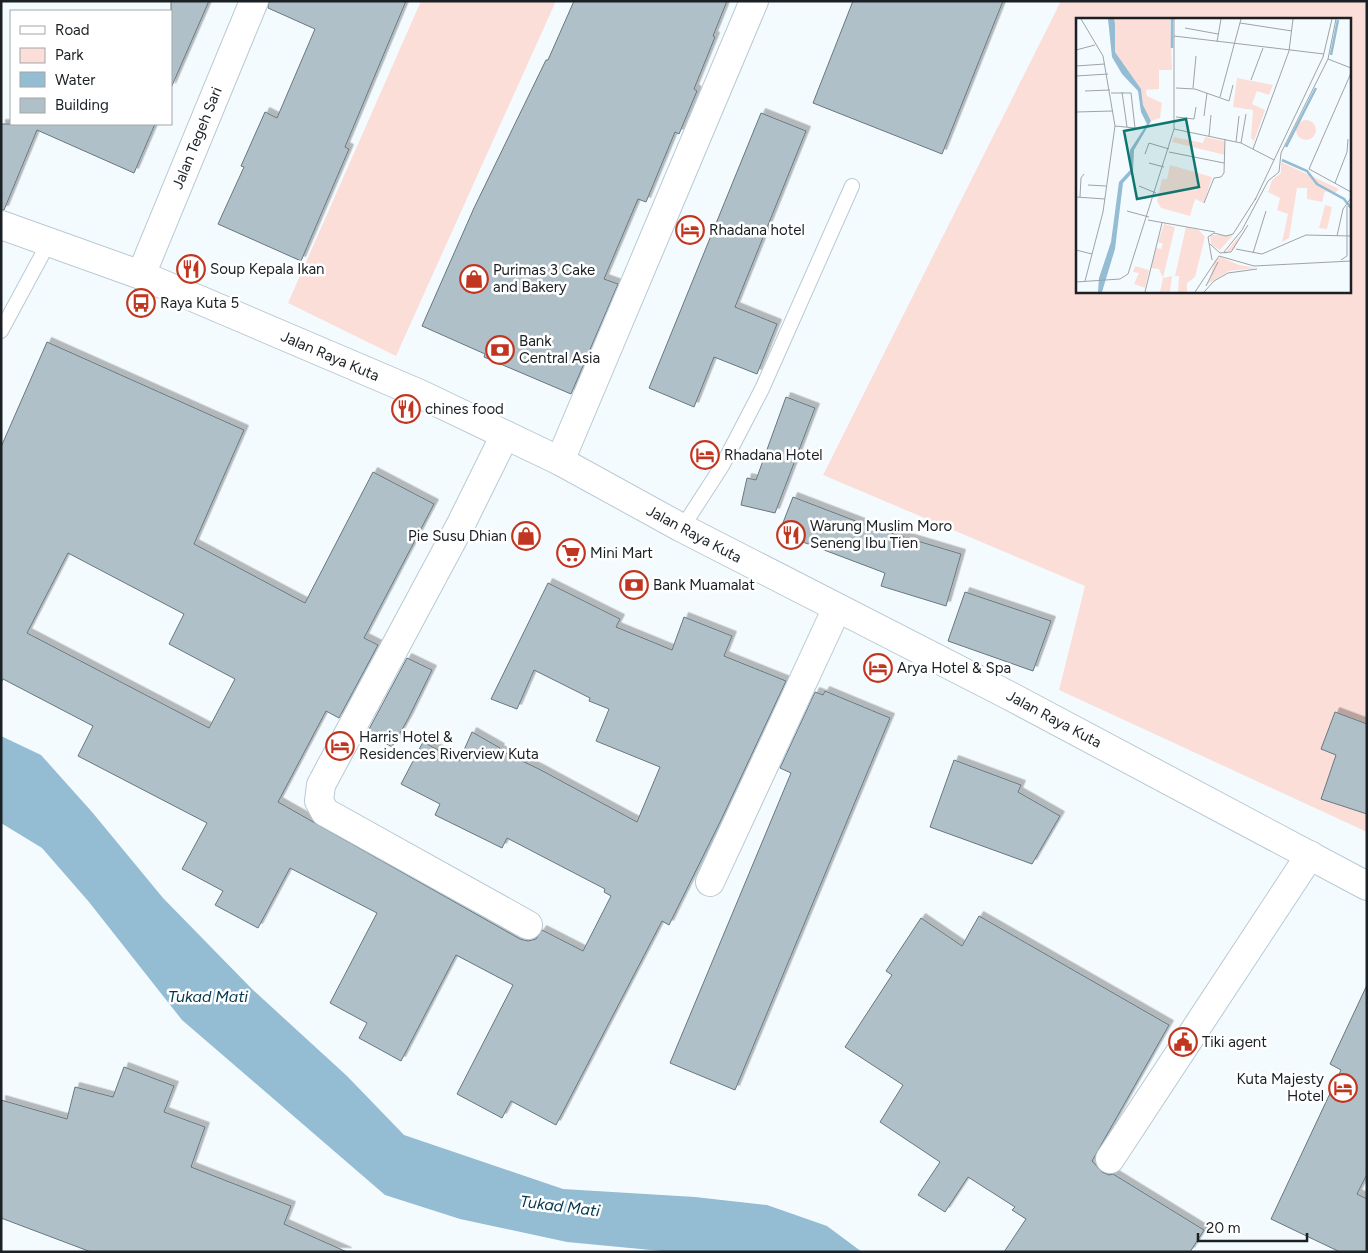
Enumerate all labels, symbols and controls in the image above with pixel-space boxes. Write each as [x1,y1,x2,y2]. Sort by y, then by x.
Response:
legend [10,10,172,125]
inset map [1076,18,1350,292]
text: Road [55,21,90,39]
text: Park [55,46,84,64]
text: Water [55,71,95,89]
street label: Jalan Tegeh Sari [168,84,226,192]
text: Building [55,96,109,114]
hotel icon: Rhadana hotel [675,215,705,245]
place label: Rhadana hotel [709,221,805,239]
restaurant icon: Soup Kepala Ikan [176,254,206,284]
place label: Soup Kepala Ikan [210,260,324,278]
place label: Purimas 3 Cake and Bakery [493,261,595,296]
shop icon: Purimas 3 Cake and Bakery [459,264,489,294]
bus stop icon: Raya Kuta 5 [126,288,156,318]
place label: Raya Kuta 5 [160,294,239,312]
street label: Jalan Raya Kuta [278,327,382,385]
place label: Bank Central Asia [519,332,600,367]
bank icon: Bank Central Asia [485,335,515,365]
restaurant icon: chines food [391,394,421,424]
place label: chines food [425,400,504,418]
hotel icon: Rhadana Hotel [690,440,720,470]
place label: Rhadana Hotel [724,446,823,464]
street label: Jalan Raya Kuta [643,501,745,567]
place label: Warung Muslim Moro Seneng Ibu Tien [810,517,953,552]
restaurant icon: Warung Muslim Moro Seneng Ibu Tien [776,520,806,550]
shop icon: Pie Susu Dhian [511,521,541,551]
place label: Pie Susu Dhian [408,527,507,545]
supermarket icon: Mini Mart [556,538,586,568]
place label: Mini Mart [590,544,653,562]
bank icon: Bank Muamalat [619,570,649,600]
place label: Bank Muamalat [653,576,755,594]
hotel icon: Arya Hotel & Spa [863,653,893,683]
place label: Arya Hotel & Spa [897,659,1011,677]
street label: Jalan Raya Kuta [1003,686,1105,752]
place label: Harris Hotel & Residences Riverview Kuta [359,728,539,763]
hotel icon: Harris Hotel & Residences Riverview Kuta [325,731,355,761]
water label: Tukad Mati [168,987,248,1006]
public building icon: Tiki agent [1168,1027,1198,1057]
place label: Tiki agent [1202,1033,1267,1051]
place label: Kuta Majesty Hotel [1236,1070,1324,1105]
hotel icon: Kuta Majesty Hotel [1328,1073,1358,1103]
water label: Tukad Mati [519,1192,601,1220]
scale bar [1198,1210,1307,1242]
text: 20 m [1206,1219,1240,1237]

